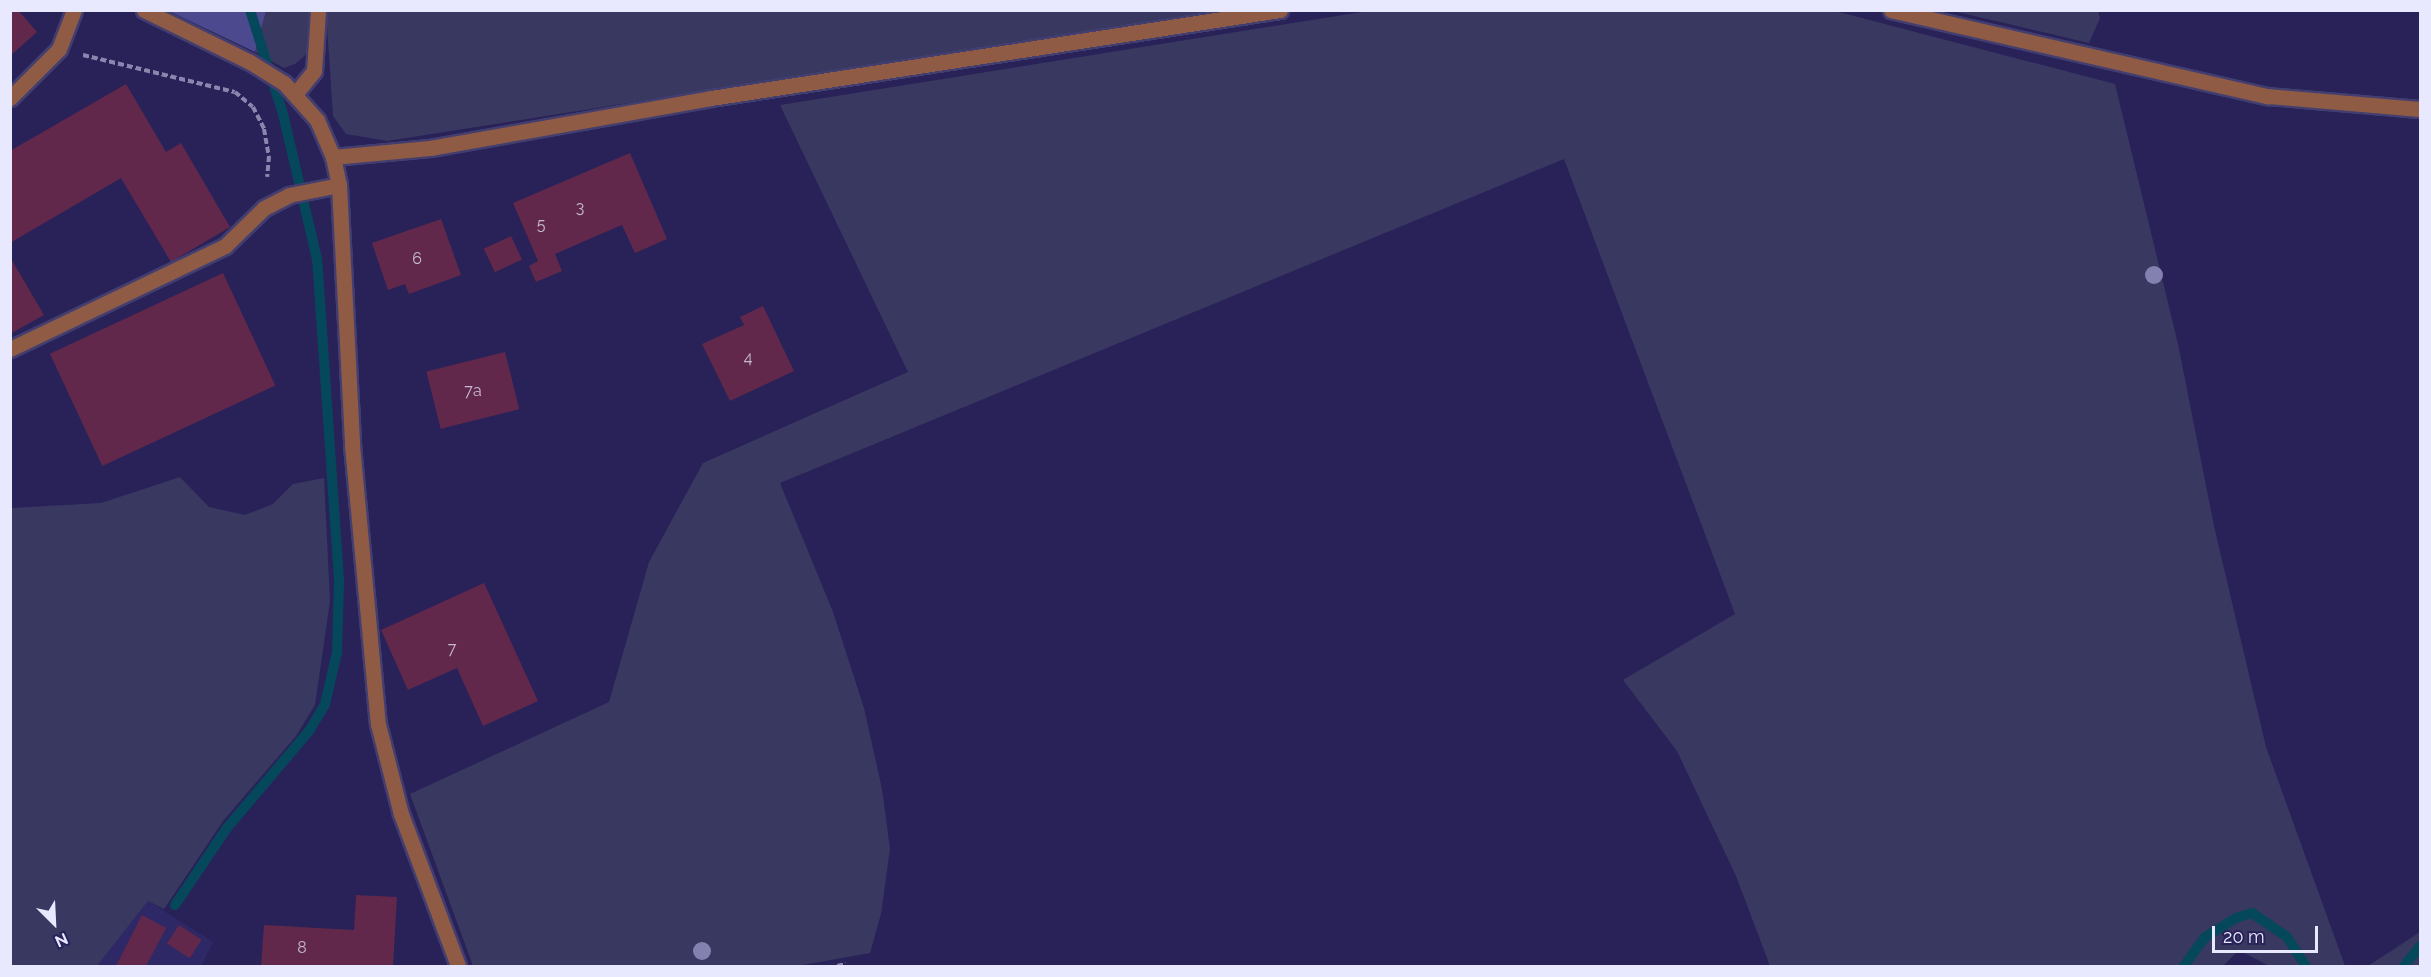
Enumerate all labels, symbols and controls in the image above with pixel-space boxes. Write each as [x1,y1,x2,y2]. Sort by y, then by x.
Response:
house number: 3 [576,198,584,218]
house number: 5 [537,215,545,235]
house number: 6 [412,249,422,269]
house number: 4 [744,348,752,368]
house number: 7a [464,381,482,401]
house number: 7 [448,639,456,659]
north arrow [24,893,84,953]
scale bar [2215,914,2322,952]
text: 20 m [2223,926,2265,947]
text: N [52,929,71,951]
house number: 8 [297,938,307,958]

